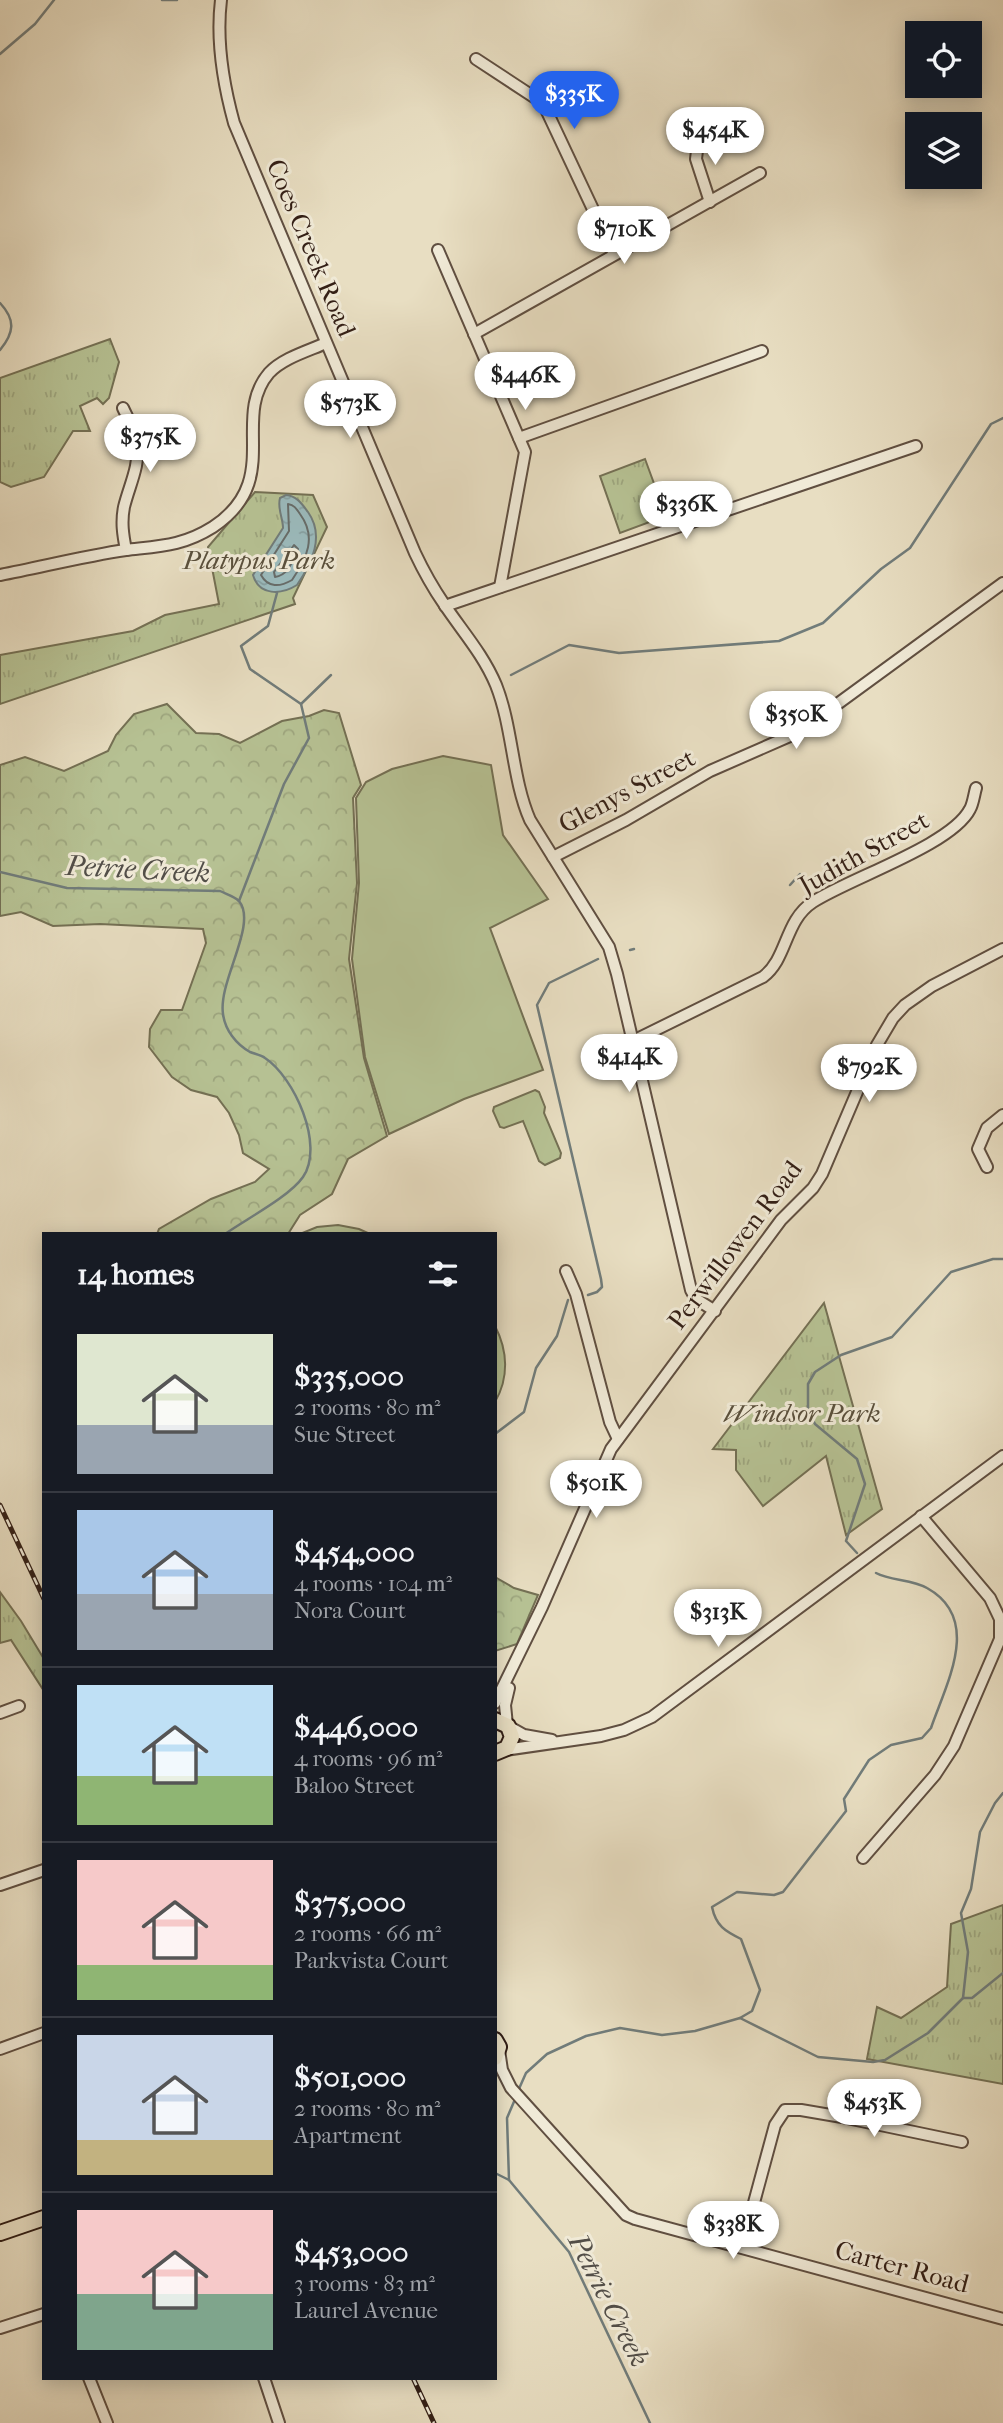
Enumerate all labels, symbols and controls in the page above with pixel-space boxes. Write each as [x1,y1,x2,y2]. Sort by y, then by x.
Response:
map controls [905,21,982,189]
button: locate [905,21,982,98]
pin: $335K [525,72,623,131]
text: $335K [545,80,603,107]
pin: $454K [666,108,764,167]
button: layers [905,112,982,189]
text: $454K [682,116,748,143]
street label: Coes Creek Road [260,155,363,342]
pin: $710K [575,206,673,266]
text: $710K [593,215,655,242]
pin: $446K [476,352,574,412]
text: $446K [490,361,560,388]
pin: $573K [301,380,399,440]
text: $573K [320,389,380,416]
pin: $375K [101,414,199,474]
text: $375K [120,423,180,450]
pin: $336K [637,482,735,541]
text: $336K [656,490,716,517]
park label: Platypus Park [182,545,335,576]
pin: $350K [747,692,845,751]
text: $350K [765,700,827,727]
street label: Glenys Street [553,742,701,840]
street label: Judith Street [792,804,935,902]
water label: Petrie Creek [63,849,211,889]
pin: $414K [580,1034,678,1094]
text: $414K [597,1043,661,1070]
pin: $792K [820,1044,918,1104]
text: $792K [837,1053,901,1080]
street label: Perwillowen Road [661,1154,809,1336]
icon: filters [424,1255,462,1293]
text: 14 homes [77,1257,194,1292]
text: $335,000 [294,1359,404,1394]
icon: home [133,1362,217,1446]
text: 2 rooms · 80 m² [294,1394,441,1421]
park label: Windsor Park [723,1398,881,1429]
text: Sue Street [294,1421,396,1448]
pin: $501K [547,1460,645,1520]
text: $501K [566,1469,626,1496]
text: $454,000 [294,1535,415,1570]
icon: home [133,1538,217,1622]
text: 4 rooms · 104 m² [294,1570,452,1597]
pin: $313K [669,1590,767,1649]
text: Nora Court [294,1597,406,1624]
text: $313K [690,1598,746,1625]
text: $446,000 [294,1710,418,1745]
icon: home [133,1713,217,1797]
text: 4 rooms · 96 m² [294,1745,443,1772]
text: Baloo Street [294,1772,415,1799]
text: $375,000 [294,1885,406,1920]
icon: home [133,1888,217,1972]
text: 2 rooms · 66 m² [294,1920,441,1947]
text: Parkvista Court [294,1947,448,1974]
text: $501,000 [294,2060,406,2095]
icon: home [133,2063,217,2147]
pin: $453K [825,2080,923,2139]
text: $453K [843,2088,905,2115]
text: 2 rooms · 80 m² [294,2095,441,2122]
text: Apartment [294,2122,402,2149]
pin: $338K [684,2202,782,2261]
text: $338K [703,2210,763,2237]
water label: Petrie Creek [561,2226,657,2372]
street label: Carter Road [832,2234,973,2300]
text: $453,000 [294,2235,409,2270]
icon: home [133,2238,217,2322]
text: 3 rooms · 83 m² [294,2270,435,2297]
text: Laurel Avenue [294,2297,438,2324]

